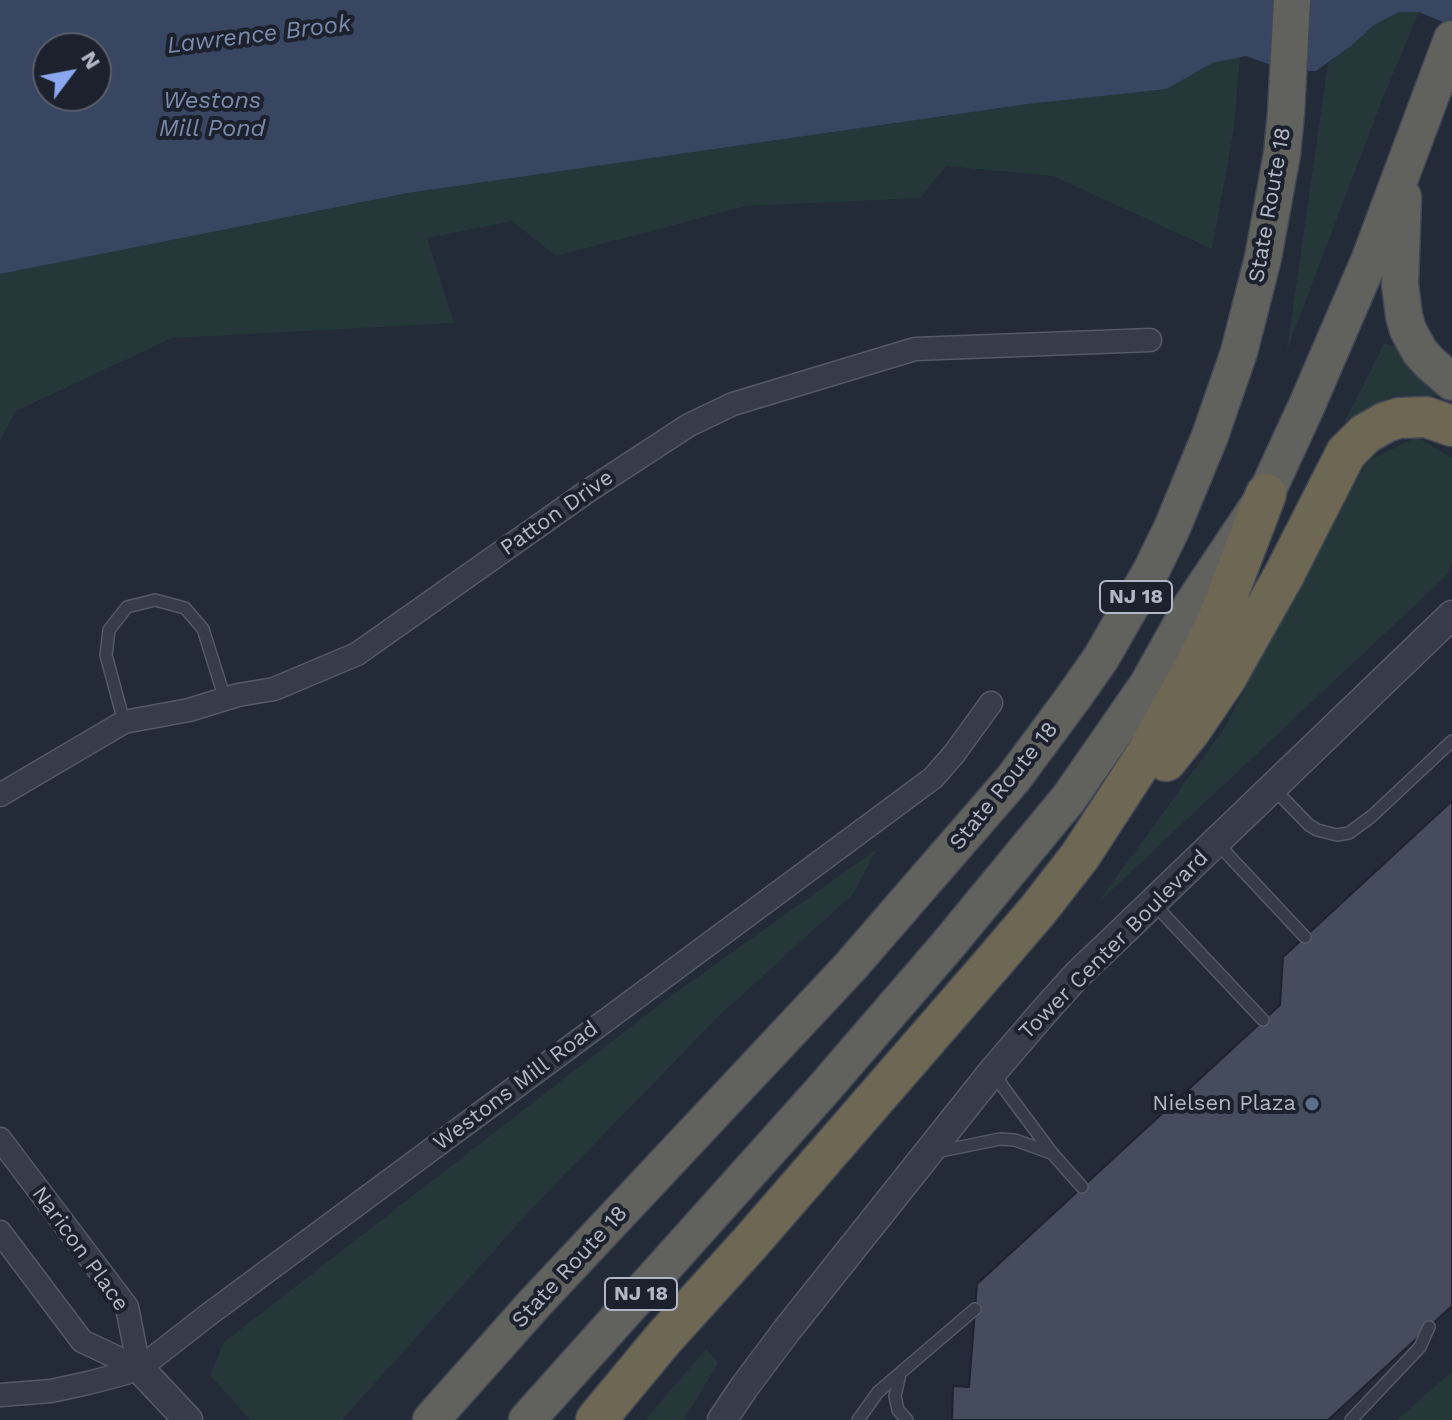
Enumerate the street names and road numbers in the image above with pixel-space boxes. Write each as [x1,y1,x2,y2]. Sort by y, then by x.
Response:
street label: State Route 18 [1243,125,1297,285]
street label: Patton Drive [496,464,618,562]
road number: NJ 18 [1100,581,1172,613]
street label: State Route 18 [944,717,1064,855]
street label: Tower Center Boulevard [1014,845,1214,1045]
street label: Westons Mill Road [429,1016,603,1156]
street label: Naricon Place [26,1182,134,1316]
street label: State Route 18 [507,1200,633,1334]
road number: NJ 18 [605,1278,677,1310]

